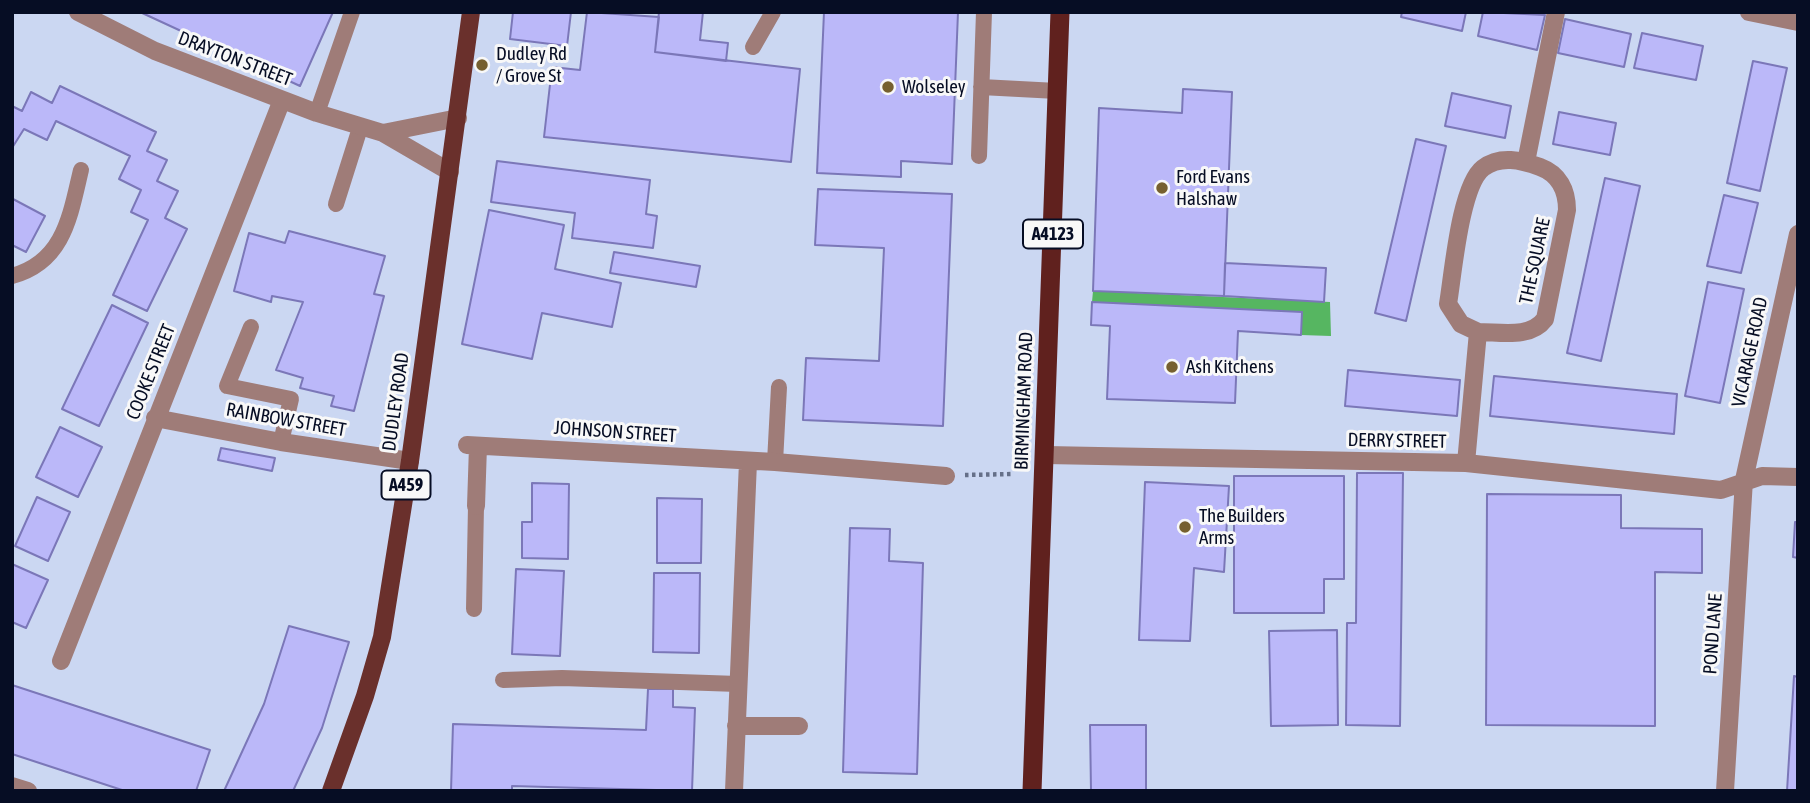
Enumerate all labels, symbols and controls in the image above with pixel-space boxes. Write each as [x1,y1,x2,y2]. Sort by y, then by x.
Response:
street label: DRAYTON STREET [175,27,295,91]
place label: Dudley Rd / Grove St [496,43,567,87]
marker: Dudley Rd / Grove St [474,57,490,73]
place label: Wolseley [902,76,966,98]
marker: Wolseley [880,79,896,95]
place label: Ford Evans Halshaw [1176,166,1250,210]
marker: Ford Evans Halshaw [1154,180,1170,196]
street label: THE SQUARE [1515,216,1555,306]
road number: A4123 [1023,220,1083,248]
street label: VICARAGE ROAD [1727,295,1773,409]
street label: COOKE STREET [122,321,180,423]
street label: BIRMINGHAM ROAD [1010,332,1038,470]
street label: DUDLEY ROAD [378,351,414,453]
place label: Ash Kitchens [1186,356,1274,378]
marker: Ash Kitchens [1164,359,1180,375]
street label: RAINBOW STREET [224,398,348,442]
street label: JOHNSON STREET [553,416,677,448]
street label: DERRY STREET [1347,429,1447,453]
road number: A459 [382,471,430,500]
place label: The Builders Arms [1199,505,1285,549]
marker: The Builders Arms [1177,519,1193,535]
street label: POND LANE [1699,593,1727,675]

